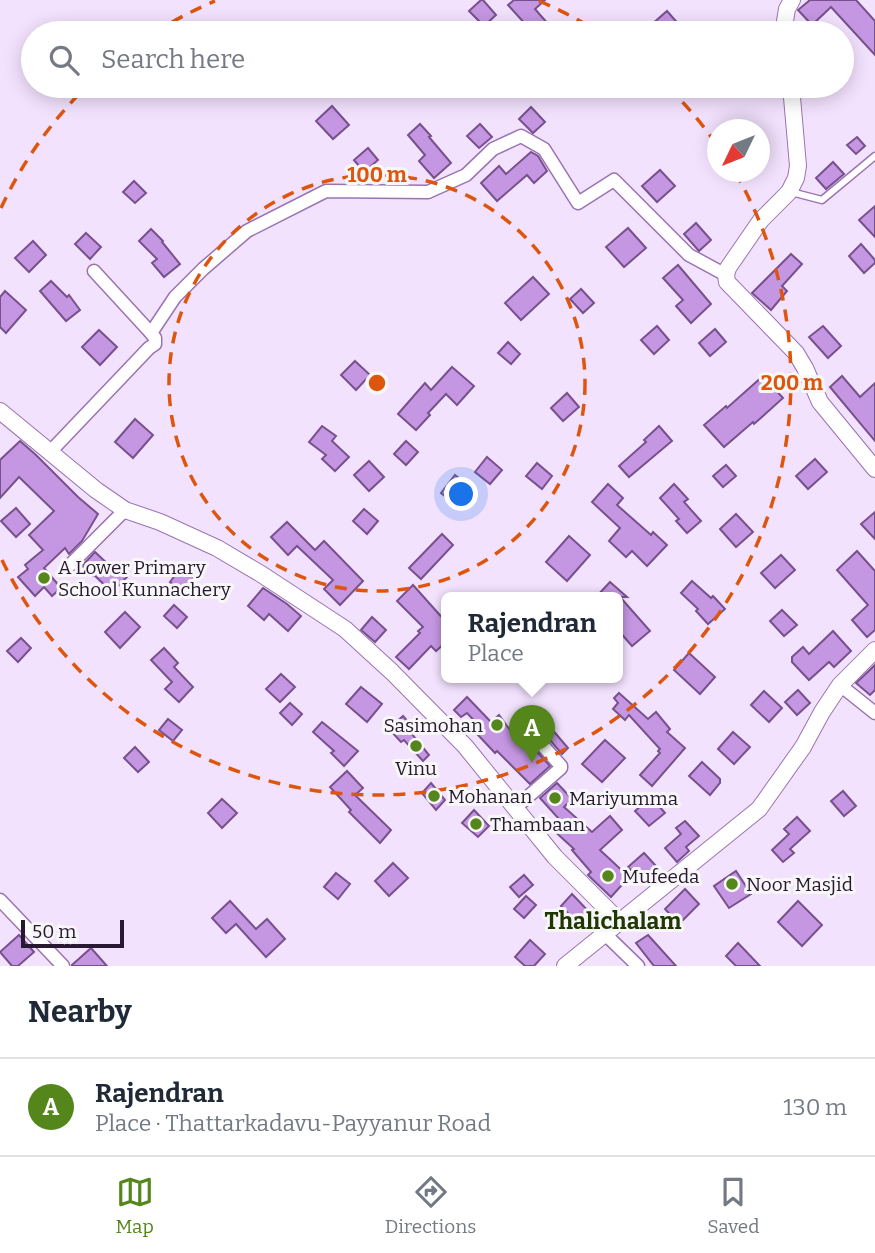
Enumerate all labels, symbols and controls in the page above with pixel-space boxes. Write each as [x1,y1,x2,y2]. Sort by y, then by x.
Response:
search box [21,21,854,98]
icon: search [45,41,83,79]
text: Search here [101,44,245,75]
north arrow [707,119,770,182]
text: 100 m [347,162,407,188]
text: 200 m [761,370,823,396]
centre of rings [365,371,389,395]
your location [444,477,478,511]
place label: A Lower Primary School Kunnachery [58,556,232,601]
marker: A Lower Primary School Kunnachery [36,570,52,586]
popup [441,592,623,683]
text: Rajendran [468,608,596,639]
text: Place [468,639,524,667]
pin: A [509,705,555,763]
place label: Sasimohan [384,714,483,737]
marker: Sasimohan [489,717,505,733]
marker: Vinu [408,738,424,754]
place label: Vinu [395,757,437,780]
place label: Mohanan [448,785,532,808]
place label: Mariyumma [569,787,679,810]
marker: Mohanan [426,788,442,804]
marker: Mariyumma [547,790,563,806]
place label: Thambaan [490,813,585,836]
marker: Thambaan [468,816,484,832]
place label: Mufeeda [622,865,700,888]
marker: Mufeeda [600,868,616,884]
place label: Noor Masjid [746,873,853,896]
marker: Noor Masjid [724,876,740,892]
district label: Thalichalam [545,907,681,935]
scale bar [21,917,124,949]
text: 50 m [32,920,76,943]
text: Nearby [28,994,132,1030]
text: Rajendran [95,1078,224,1109]
text: A [43,1093,59,1121]
text: 130 m [783,1093,847,1121]
text: Place · Thattarkadavu-Payyanur Road [95,1109,491,1137]
tab: Map [116,1173,154,1238]
tab: Directions [385,1173,476,1238]
tab: Saved [707,1173,759,1238]

